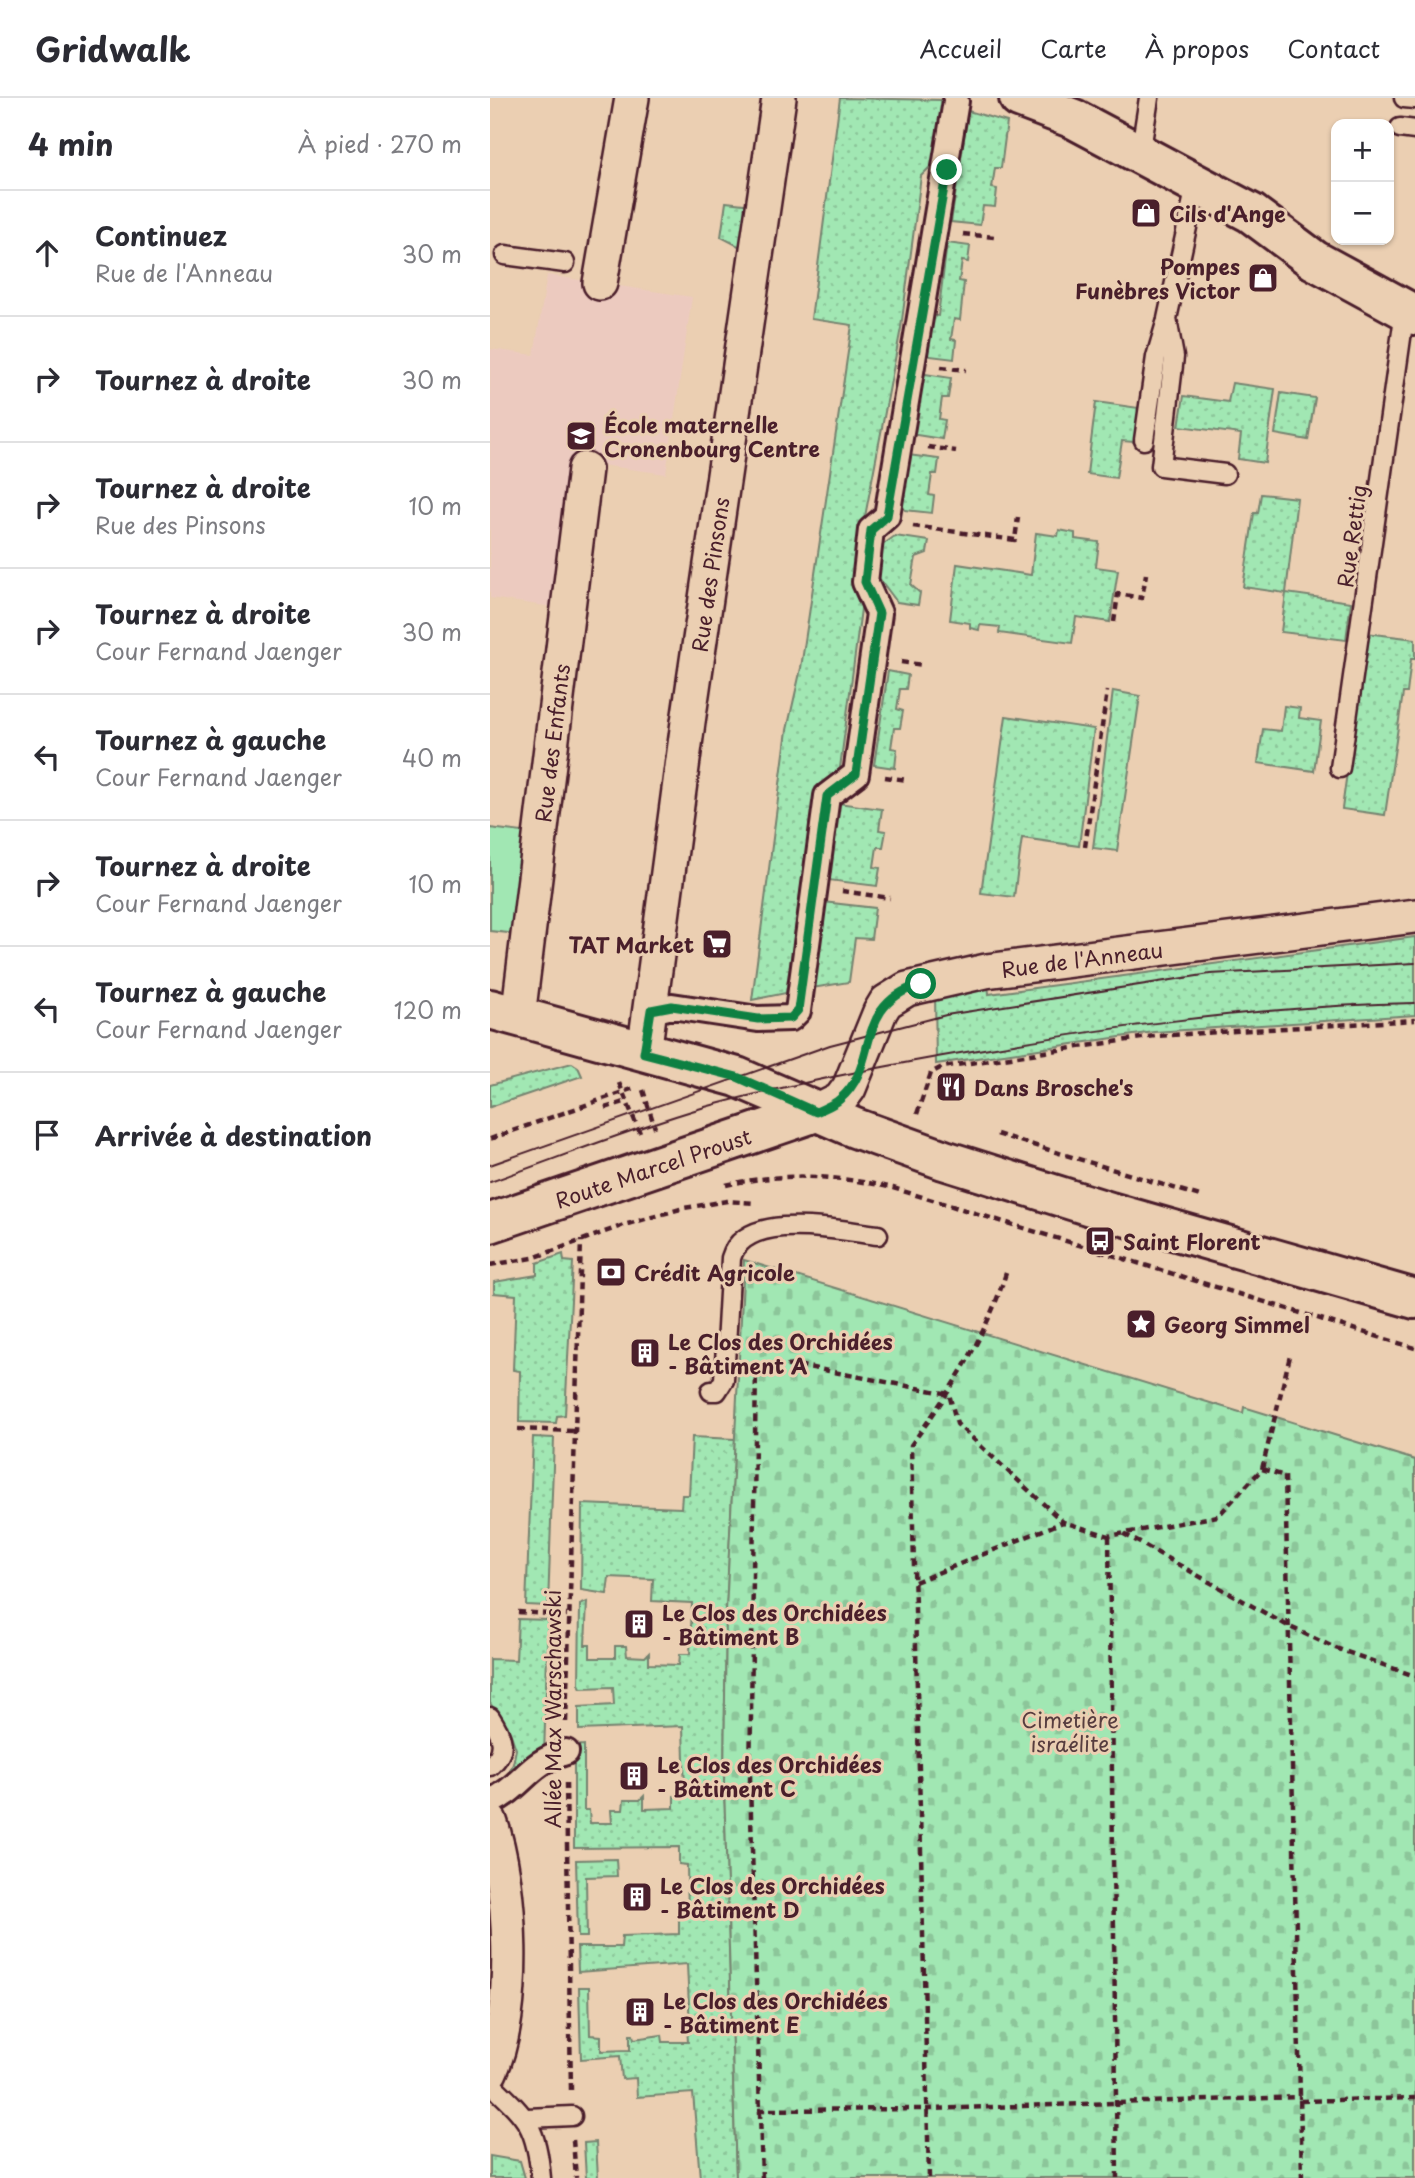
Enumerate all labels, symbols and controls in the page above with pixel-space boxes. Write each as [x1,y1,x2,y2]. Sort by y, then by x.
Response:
text: Gridwalk [35,23,191,73]
text: Accueil [919,30,1002,66]
text: Carte [1040,30,1107,66]
text: À propos [1145,30,1249,66]
text: Contact [1287,30,1380,66]
map controls [1331,119,1394,245]
button: + [1331,119,1394,182]
text: 4 min [28,121,114,166]
text: À pied · 270 m [298,126,462,161]
route end [931,154,962,185]
button: − [1331,182,1394,245]
shop icon: Cils d'Ange [1129,196,1163,230]
place label: Cils d'Ange [1169,197,1286,229]
text: Continuez [95,216,227,255]
icon: ahead [28,234,66,272]
text: 30 m [401,236,462,271]
place label: Pompes Funèbres Victor [1075,250,1240,306]
text: Rue de l'Anneau [95,255,273,290]
shop icon: Pompes Funèbres Victor [1246,261,1280,295]
icon: right [28,360,66,398]
text: Tournez à droite [95,360,311,399]
text: 30 m [401,362,462,397]
place label: École maternelle Cronenbourg Centre [604,408,820,464]
school or university icon: École maternelle Cronenbourg Centre [564,419,598,453]
text: Tournez à droite [95,468,311,507]
street label: Rue Rettig [1328,482,1374,590]
icon: right [28,486,66,524]
text: 10 m [408,488,462,523]
street label: Rue des Pinsons [682,495,737,654]
text: Rue des Pinsons [95,507,266,542]
text: Tournez à droite [95,594,311,633]
icon: right [28,612,66,650]
text: 30 m [401,614,462,649]
text: Cour Fernand Jaenger [95,633,342,668]
street label: Rue des Enfants [526,662,577,824]
text: Tournez à gauche [95,720,326,759]
icon: left [28,738,66,776]
text: 40 m [402,740,462,775]
text: Cour Fernand Jaenger [95,759,342,794]
text: Tournez à droite [95,846,311,885]
icon: right [28,864,66,902]
text: 10 m [408,866,462,901]
text: Cour Fernand Jaenger [95,885,342,920]
supermarket icon: TAT Market [700,927,734,961]
place label: TAT Market [568,928,694,960]
street label: Rue de l'Anneau [999,932,1165,985]
route start [905,968,936,999]
text: Tournez à gauche [95,972,326,1011]
icon: left [28,990,66,1028]
text: 120 m [394,992,462,1027]
text: Cour Fernand Jaenger [95,1011,342,1046]
restaurant icon: Dans Brosche's [934,1070,968,1104]
place label: Dans Brosche's [974,1071,1133,1103]
icon: arrive [28,1116,66,1154]
text: Arrivée à destination [95,1116,372,1155]
street label: Route Marcel Proust [551,1119,755,1216]
bus stop icon: Saint Florent [1083,1224,1117,1258]
place label: Saint Florent [1123,1225,1261,1257]
bank icon: Crédit Agricole [594,1255,628,1289]
place label: Crédit Agricole [634,1256,795,1288]
place icon: Georg Simmel [1124,1307,1158,1341]
place label: Georg Simmel [1164,1308,1310,1340]
place label: Le Clos des Orchidées - Bâtiment A [668,1325,893,1381]
building icon: Le Clos des Orchidées - Bâtiment A [628,1336,662,1370]
street label: Allée Max Warschawski [536,1590,568,1828]
place label: Le Clos des Orchidées - Bâtiment B [662,1596,887,1652]
building icon: Le Clos des Orchidées - Bâtiment B [622,1607,656,1641]
park label: Cimetière israélite [1021,1703,1119,1759]
place label: Le Clos des Orchidées - Bâtiment C [657,1748,882,1804]
building icon: Le Clos des Orchidées - Bâtiment C [617,1759,651,1793]
place label: Le Clos des Orchidées - Bâtiment D [660,1869,885,1925]
building icon: Le Clos des Orchidées - Bâtiment D [620,1880,654,1914]
place label: Le Clos des Orchidées - Bâtiment E [663,1984,888,2040]
building icon: Le Clos des Orchidées - Bâtiment E [623,1995,657,2029]

